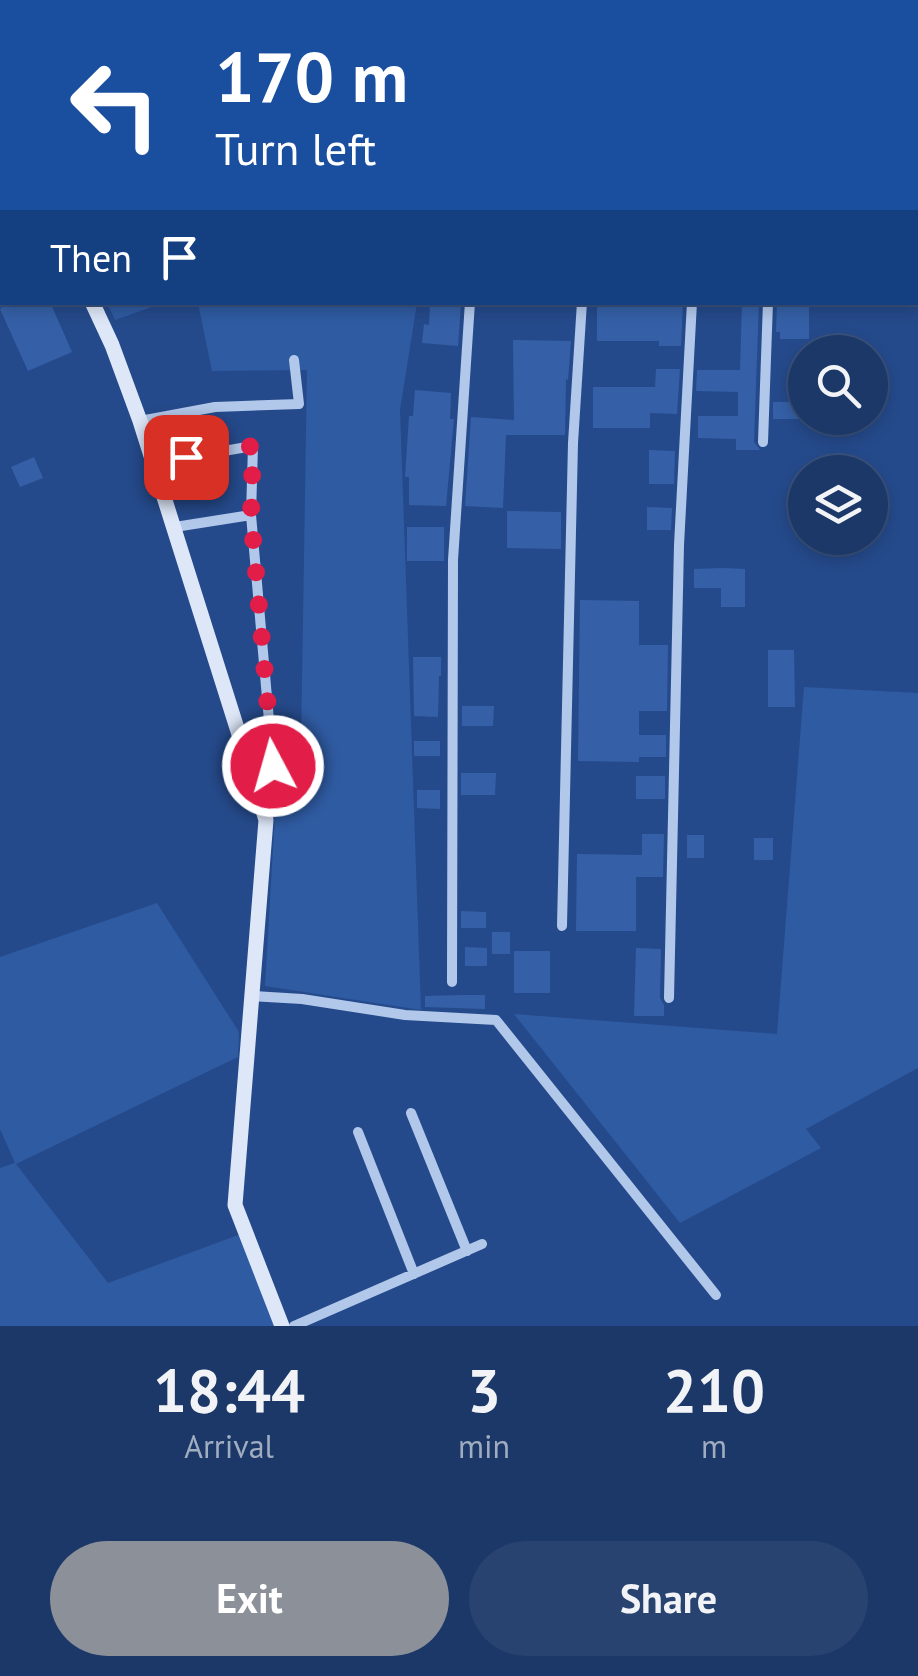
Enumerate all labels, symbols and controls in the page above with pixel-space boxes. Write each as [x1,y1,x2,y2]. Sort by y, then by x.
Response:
text: 170 m [215,31,408,121]
icon: left [50,40,180,170]
text: Turn left [215,119,376,177]
icon: arrive [152,230,207,285]
text: Then [50,233,132,282]
map controls [788,335,888,555]
button: search [788,335,888,435]
pin [144,415,229,500]
icon: arrive [159,430,214,485]
button: layers [788,455,888,555]
position arrow [221,714,325,818]
text: 18:44 [153,1351,305,1429]
text: 3 [467,1351,501,1429]
text: 210 [663,1351,765,1429]
text: Arrival [184,1425,274,1467]
text: min [458,1425,510,1467]
text: m [701,1425,727,1467]
button: Exit [50,1541,449,1656]
button: Share [469,1541,868,1656]

